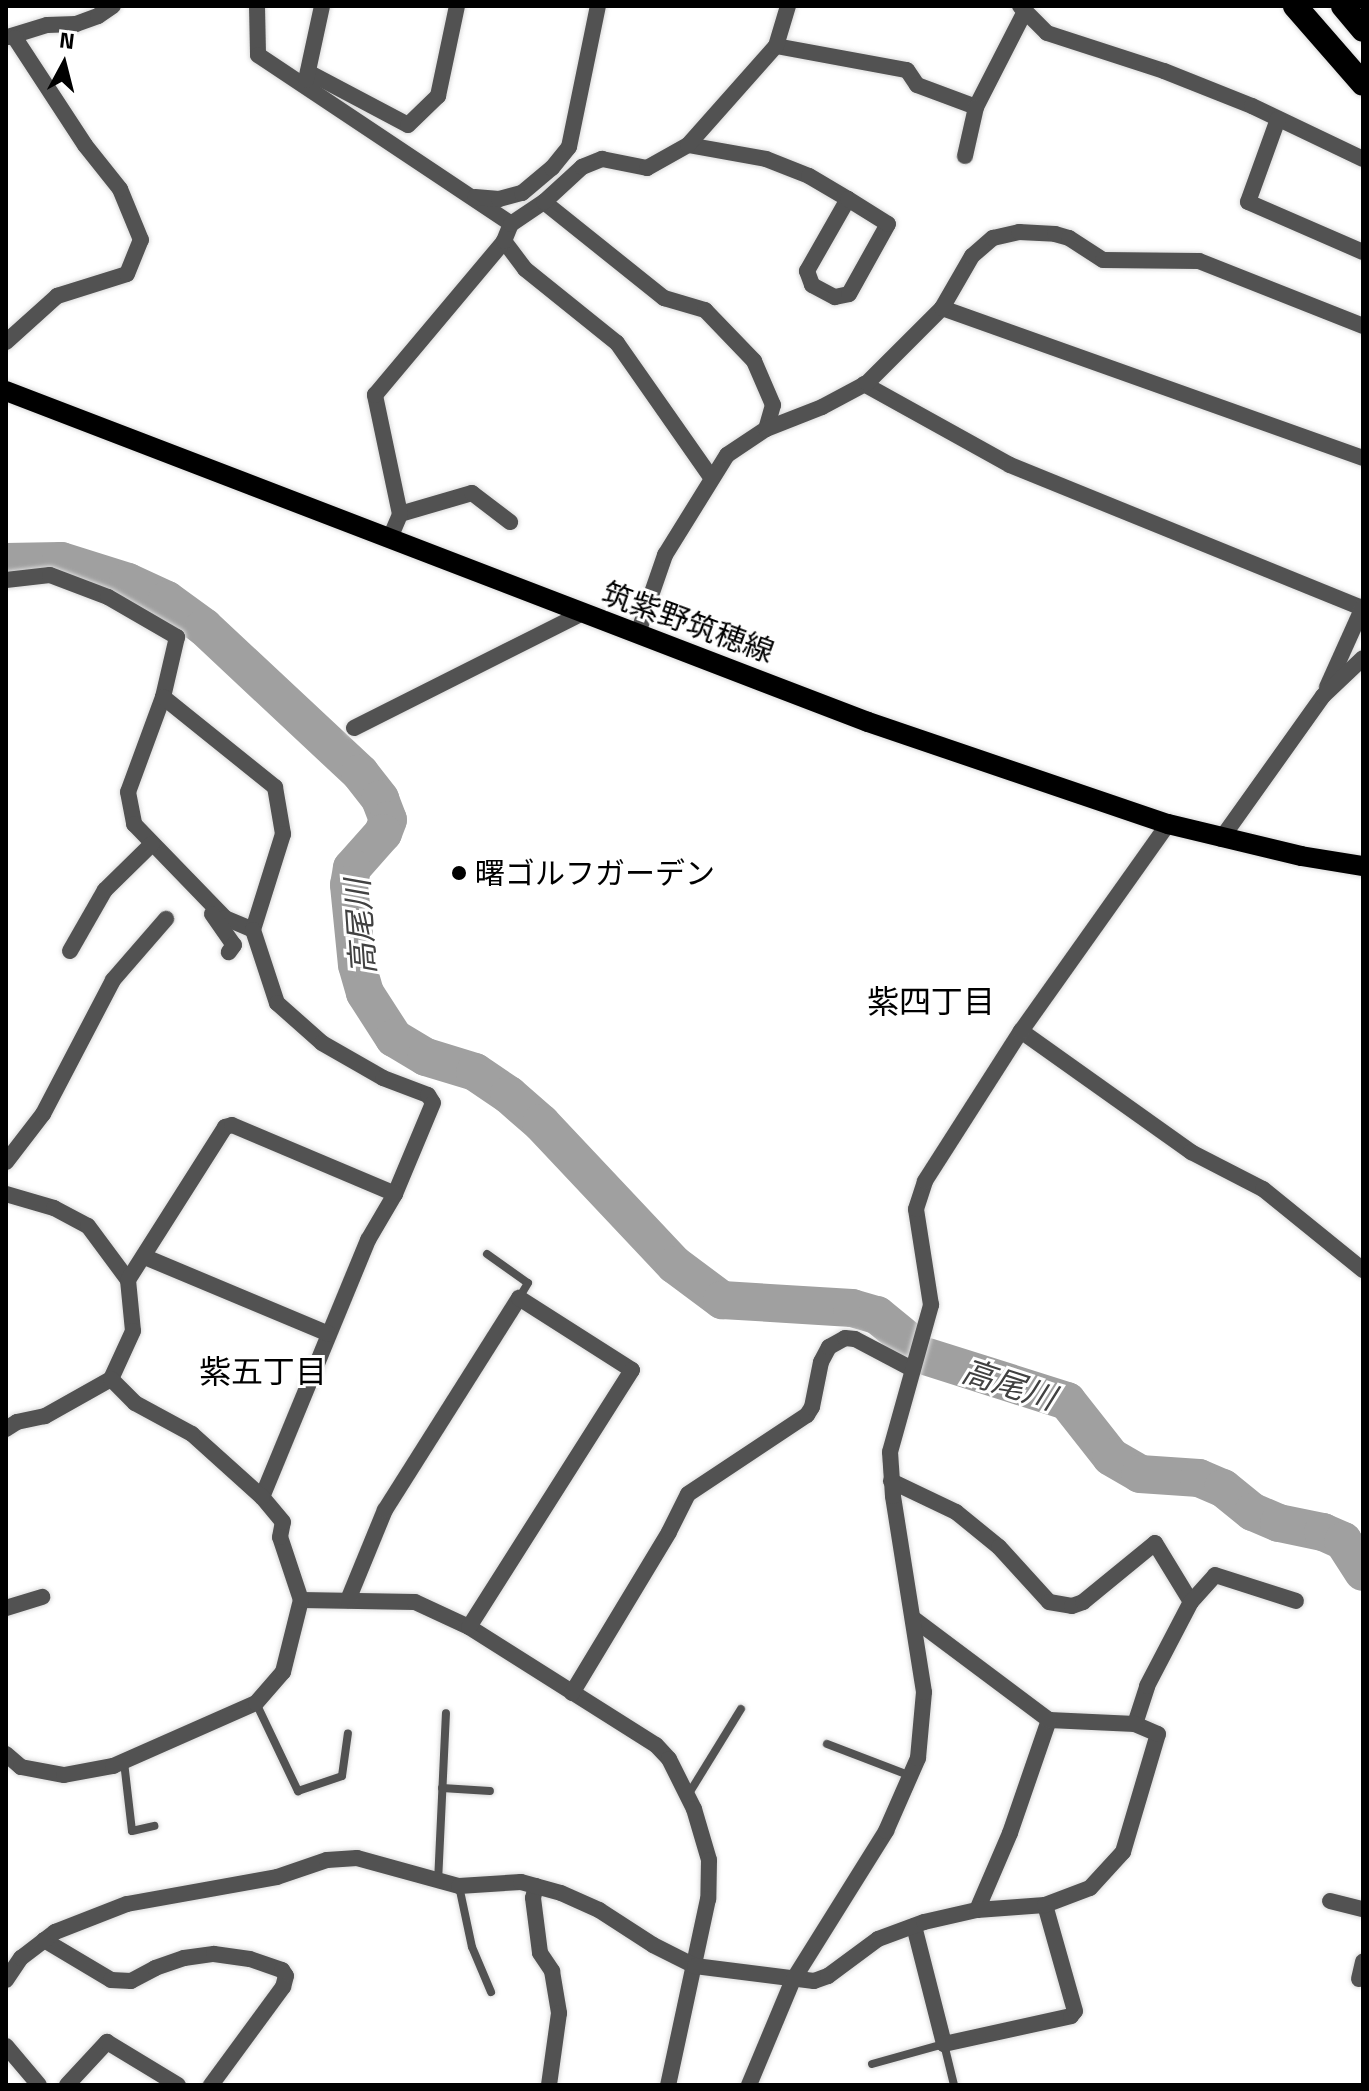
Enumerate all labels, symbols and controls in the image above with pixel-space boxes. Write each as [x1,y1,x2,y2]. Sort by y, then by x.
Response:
text: N [57,22,77,58]
north arrow [24,24,104,104]
street label: 筑紫野筑穂線 [597,574,779,670]
place label: 曙ゴルフガーデン [475,855,715,891]
marker: 曙ゴルフガーデン [450,864,468,882]
water label: 高尾川 [337,878,383,976]
district label: 紫四丁目 [867,982,995,1020]
water label: 高尾川 [957,1351,1061,1417]
district label: 紫五丁目 [199,1352,327,1390]

